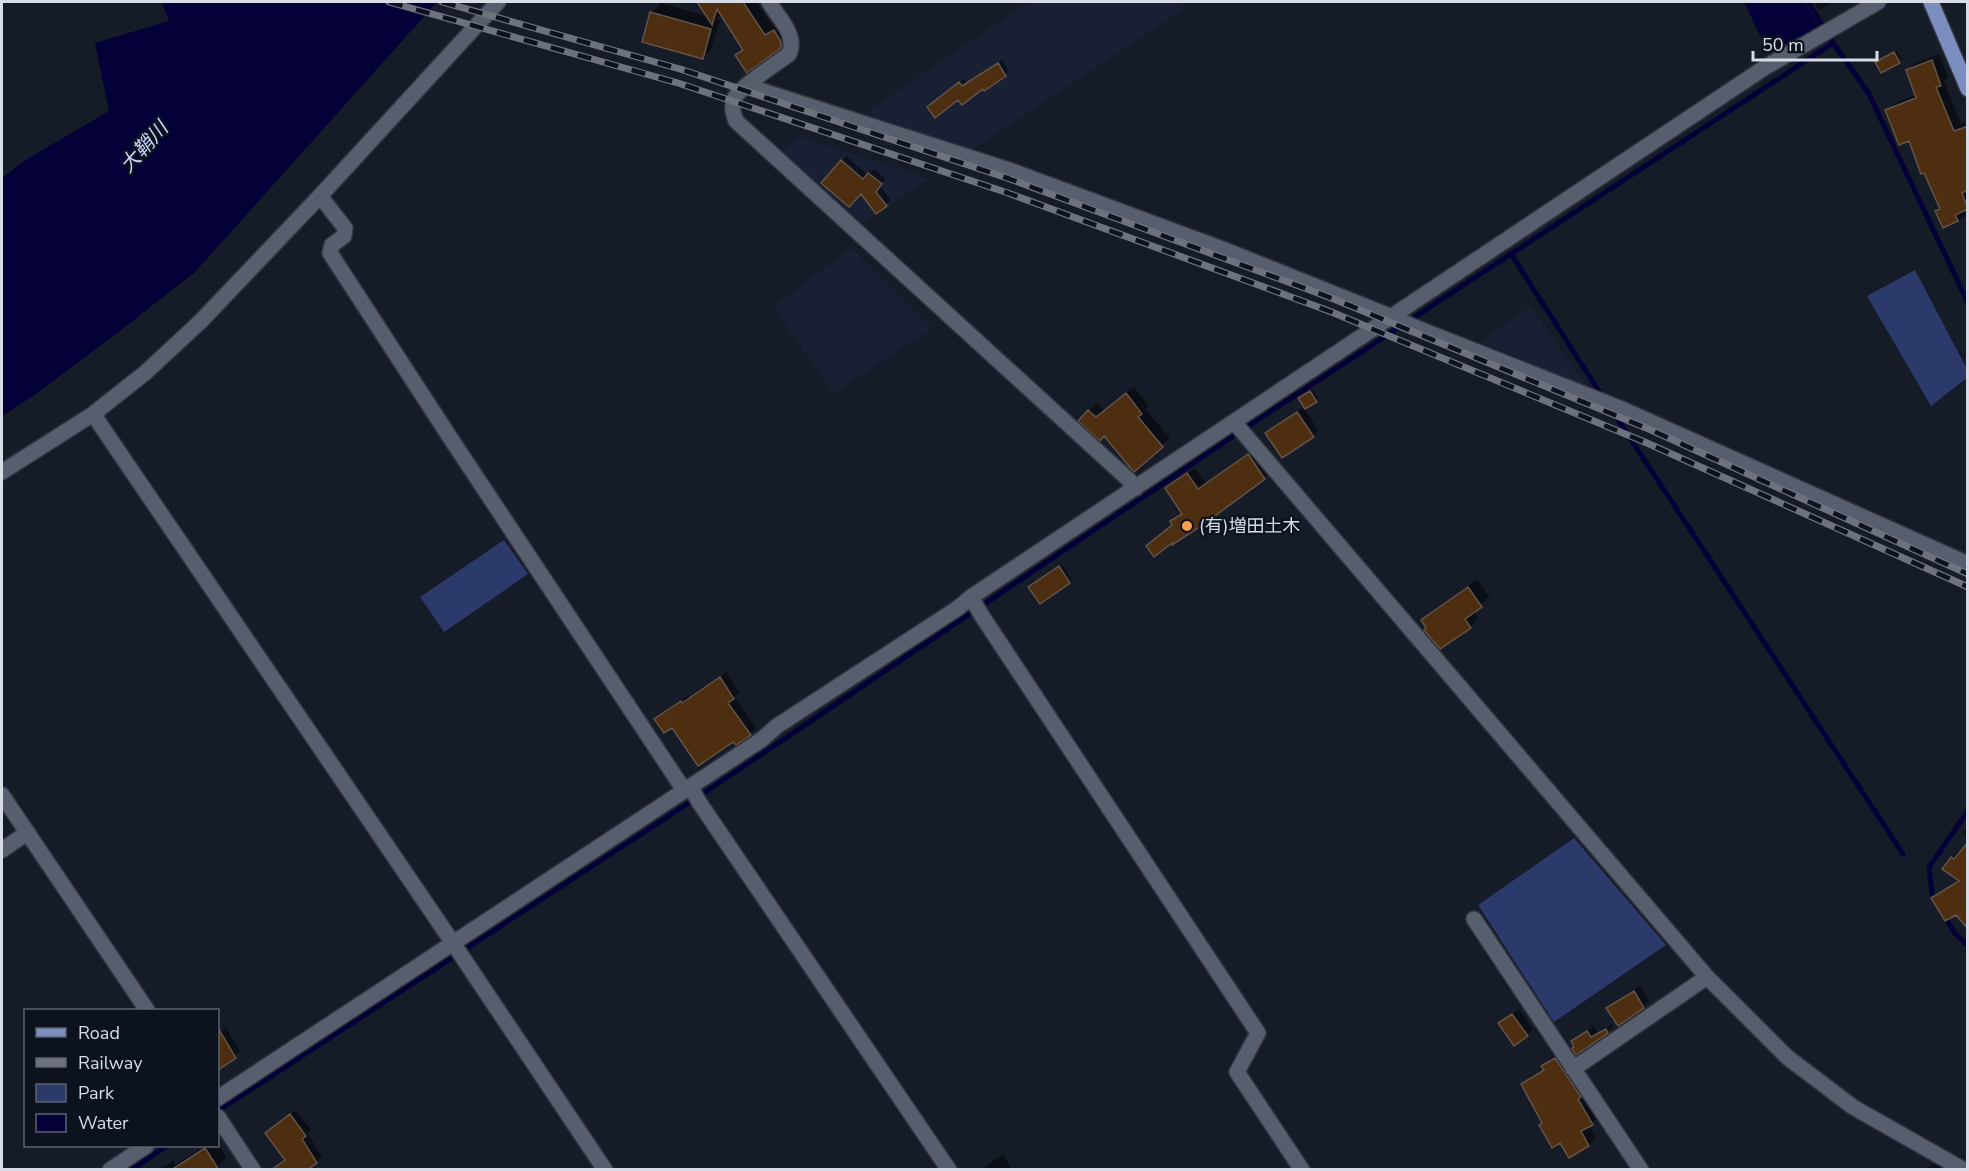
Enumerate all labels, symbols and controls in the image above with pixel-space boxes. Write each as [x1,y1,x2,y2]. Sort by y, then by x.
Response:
scale bar [1753,24,1878,62]
text: 50 m [1762,33,1804,57]
water label: 大鞘川 [114,114,175,178]
place label: (有)増田土木 [1199,514,1300,538]
marker: (有)増田土木 [1180,519,1194,533]
legend [24,1009,219,1147]
text: Road [78,1021,120,1045]
text: Railway [78,1051,143,1075]
text: Park [78,1081,115,1105]
text: Water [78,1111,129,1135]

